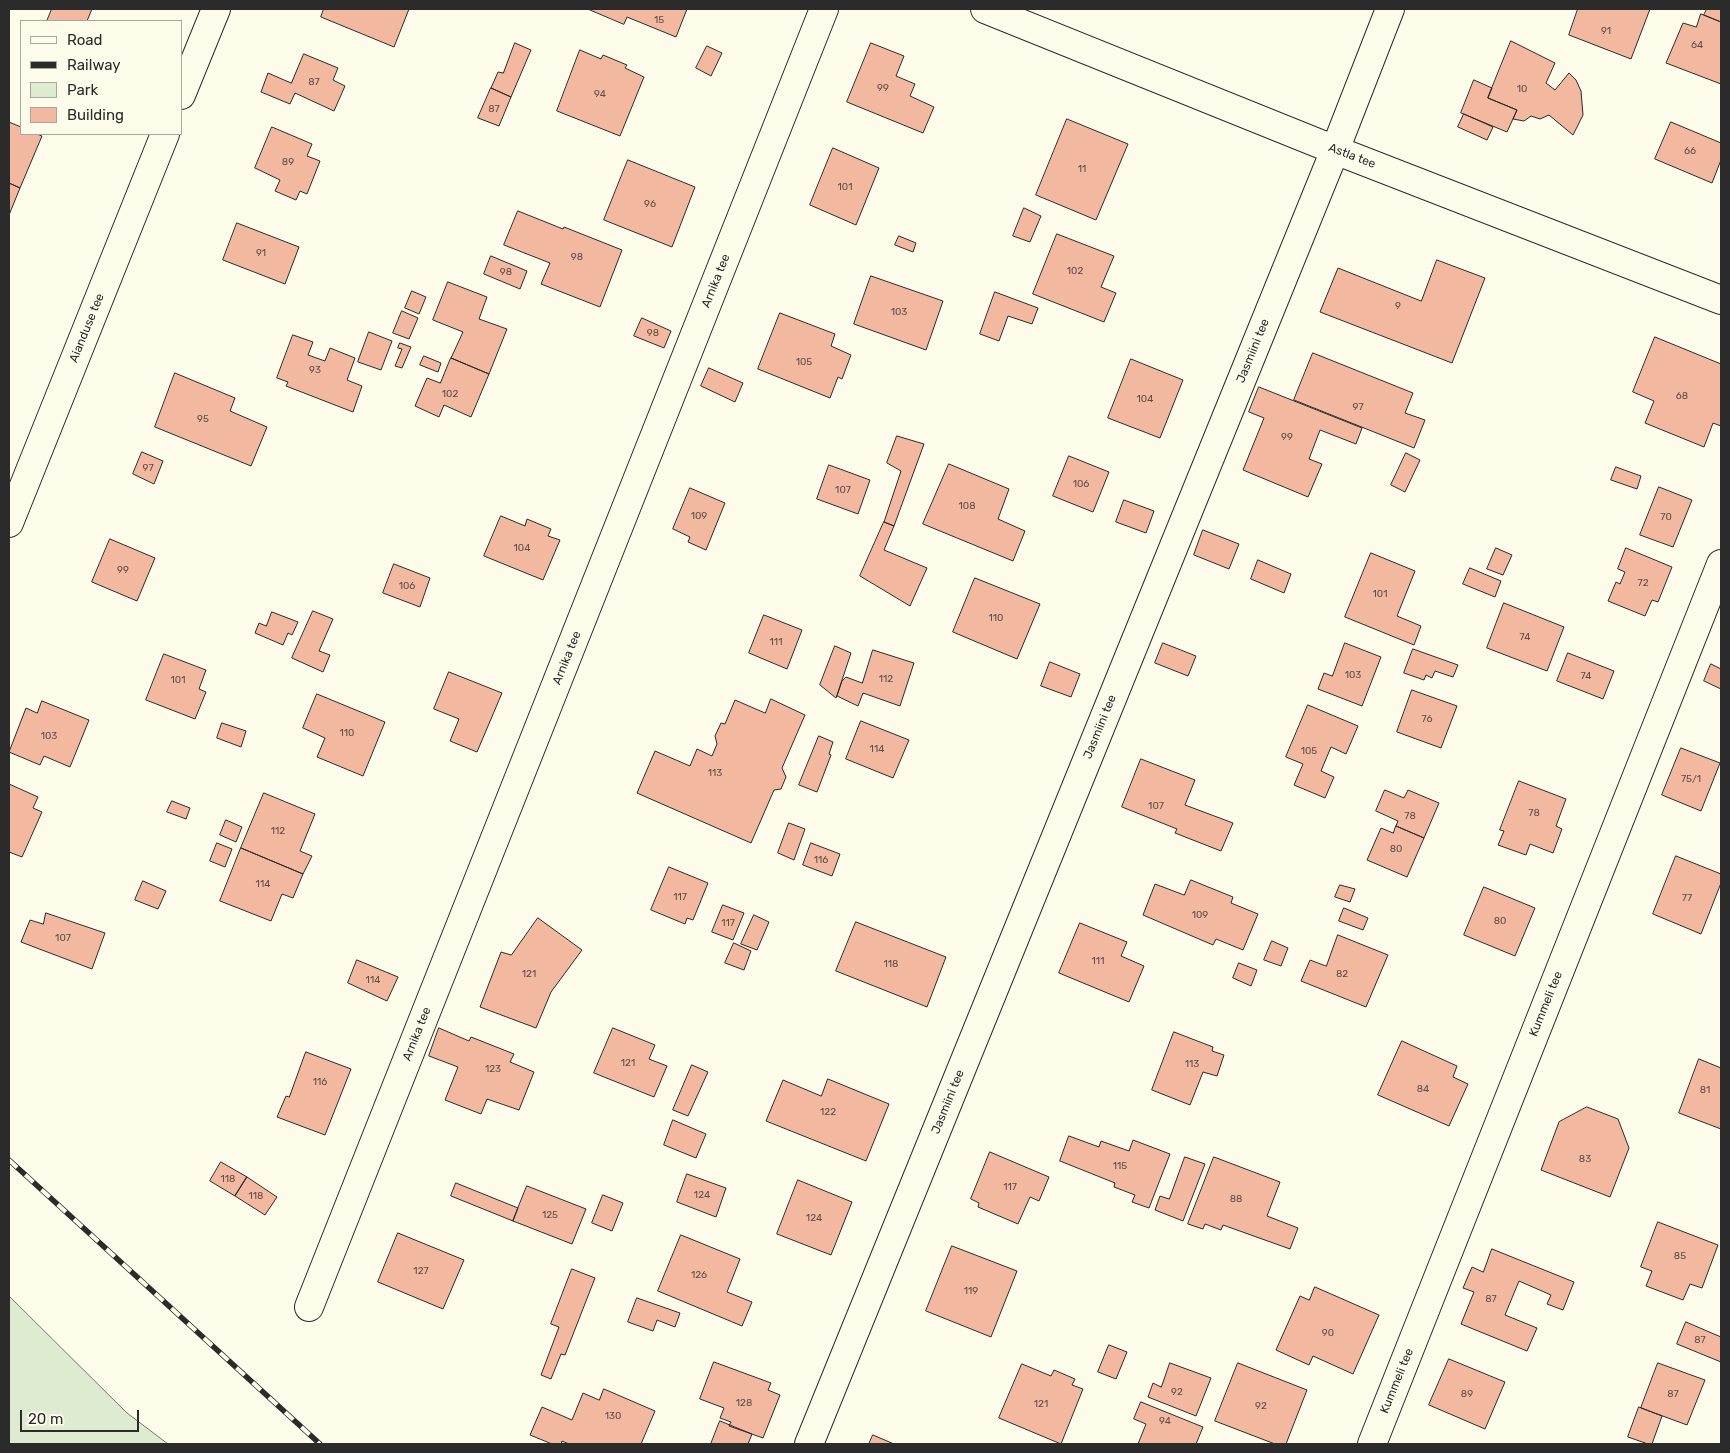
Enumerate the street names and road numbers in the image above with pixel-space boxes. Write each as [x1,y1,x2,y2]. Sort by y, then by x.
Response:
street label: Astla tee [1326,140,1378,172]
street label: Arnika tee [699,252,733,310]
street label: Aianduse tee [67,291,107,365]
street label: Jasmiini tee [1234,317,1272,385]
street label: Arnika tee [550,629,584,687]
street label: Jasmiini tee [1081,693,1119,761]
street label: Kummeli tee [1526,969,1566,1039]
street label: Arnika tee [400,1005,434,1063]
street label: Jasmiini tee [929,1068,967,1136]
street label: Kummeli tee [1377,1346,1417,1416]

